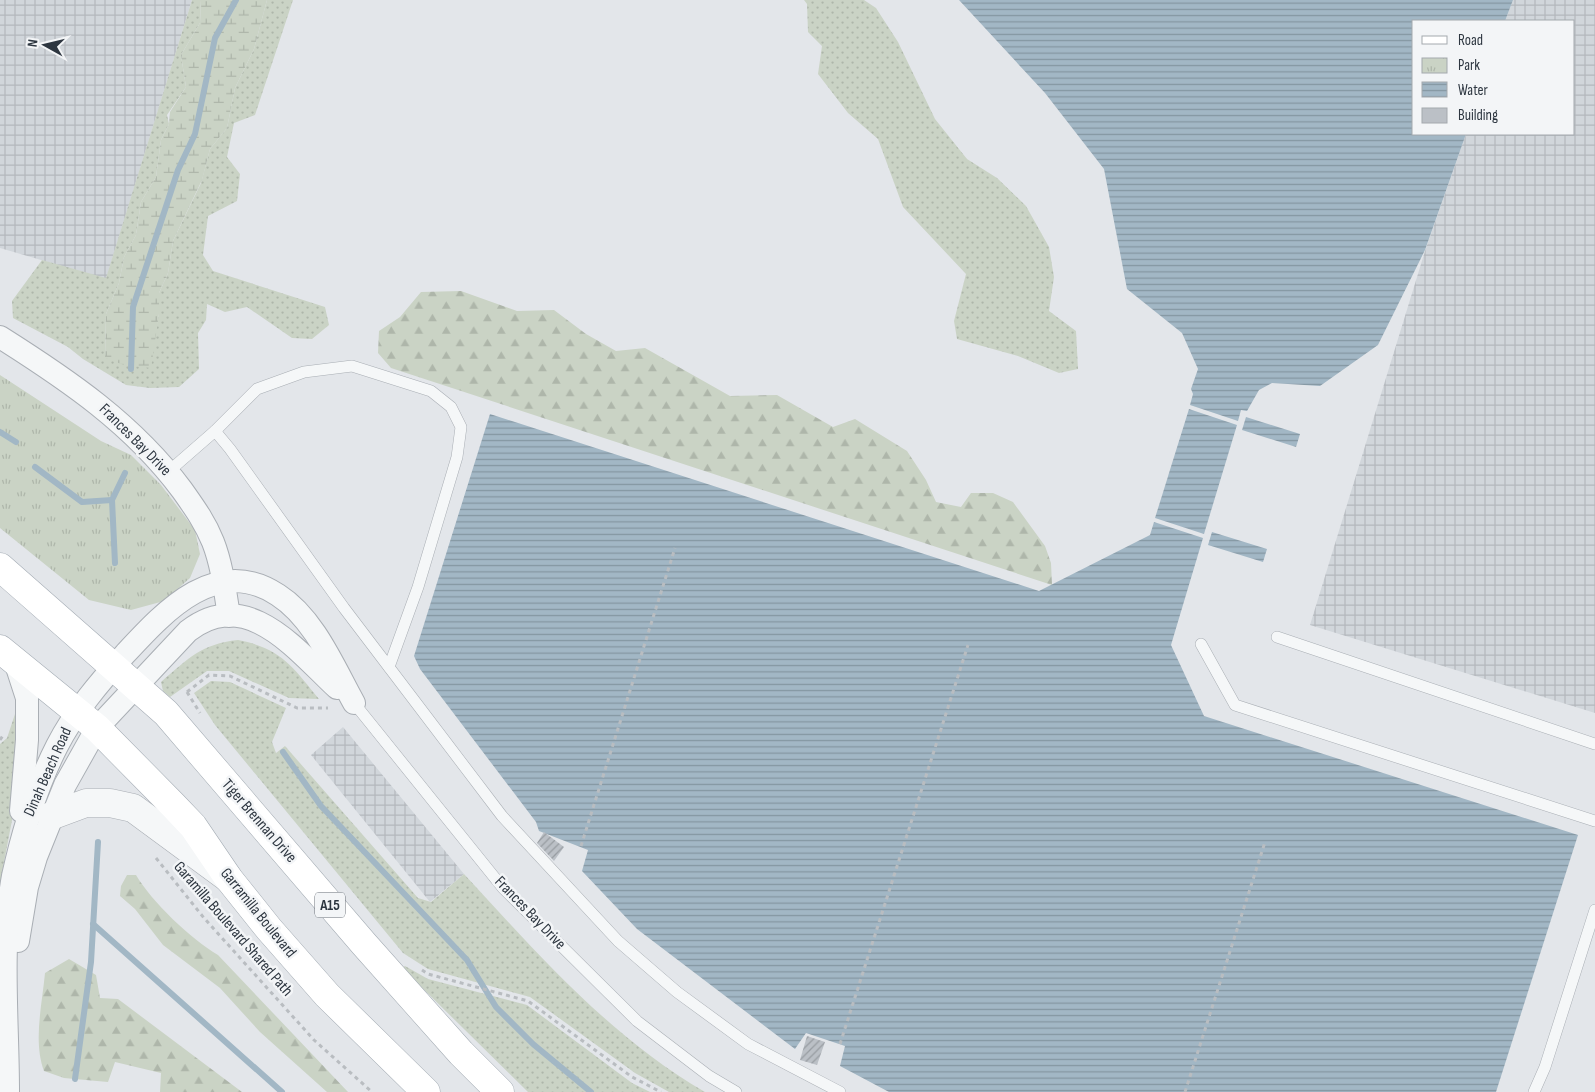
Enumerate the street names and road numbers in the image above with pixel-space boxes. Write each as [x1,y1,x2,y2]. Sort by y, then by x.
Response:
street label: Frances Bay Drive [95,400,175,480]
street label: Dinah Beach Road [20,725,76,819]
street label: Tiger Brennan Drive [218,775,300,867]
street label: Garamilla Boulevard Shared Path [169,858,297,1000]
street label: Garramilla Boulevard [216,864,300,962]
street label: Frances Bay Drive [490,872,570,954]
road number: A15 [315,892,345,918]

